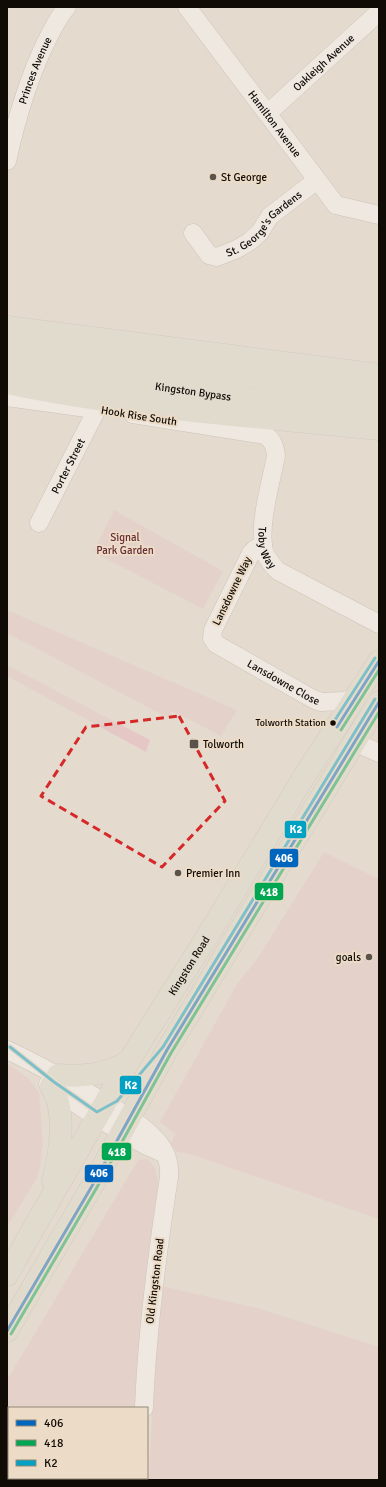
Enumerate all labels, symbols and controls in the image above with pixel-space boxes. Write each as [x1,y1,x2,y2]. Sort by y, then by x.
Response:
street label: Oakleigh Avenue [290,31,357,94]
street label: Princes Avenue [16,35,54,106]
street label: Hamilton Avenue [245,88,304,160]
place label: St George [221,171,267,184]
marker: St George [208,172,218,182]
street label: St. George's Gardens [224,188,304,259]
street label: Kingston Bypass [154,379,232,403]
street label: Hook Rise South [100,404,178,428]
street label: Porter Street [49,436,88,496]
street label: Toby Way [256,526,280,572]
park label: Signal Park Garden [96,531,154,557]
street label: Lansdowne Way [210,554,255,627]
street label: Lansdowne Close [245,657,322,707]
place label: Tolworth Station [256,717,326,729]
marker: Tolworth Station [328,718,338,728]
marker: Tolworth [188,738,200,750]
place label: Tolworth [203,738,244,751]
line badge: K2 [284,820,307,839]
text: K2 [290,823,302,836]
line badge: 406 [269,848,299,868]
text: 406 [275,852,293,865]
place label: Premier Inn [186,867,240,880]
marker: Premier Inn [173,868,183,878]
line badge: 418 [254,882,284,901]
text: 418 [260,886,278,899]
street label: Kingston Road [165,933,212,998]
place label: goals [336,951,361,964]
marker: goals [364,952,374,962]
line badge: K2 [119,1075,142,1095]
text: K2 [125,1079,137,1092]
line badge: 418 [101,1142,132,1161]
text: 418 [108,1146,126,1159]
line badge: 406 [84,1164,114,1183]
text: 406 [90,1167,108,1180]
street label: Old Kingston Road [143,1237,167,1325]
legend [8,1407,148,1479]
text: 406 [44,1416,63,1431]
text: 418 [44,1436,63,1451]
text: K2 [44,1456,58,1471]

